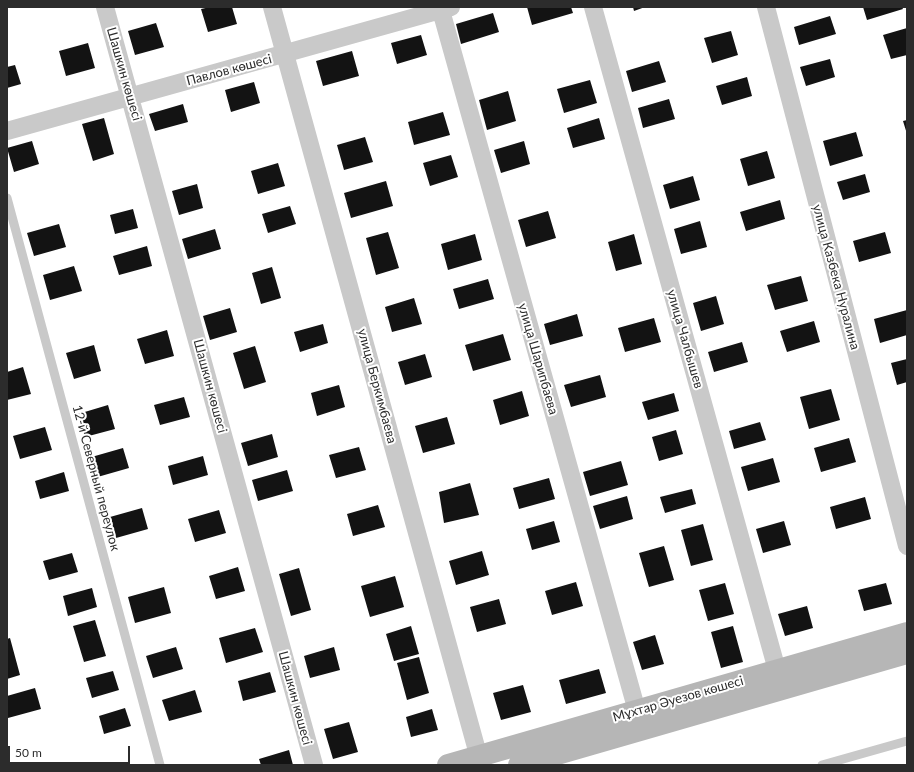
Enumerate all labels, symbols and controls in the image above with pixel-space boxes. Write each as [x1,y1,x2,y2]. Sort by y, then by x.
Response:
street label: Шашкин көшесі [103,25,145,123]
street label: Павлов көшесі [185,51,273,89]
street label: улица Казбека Нуралина [809,203,863,351]
street label: улица Чалбышев [663,288,707,390]
street label: улица Шарипбаева [515,302,561,416]
street label: улица Беркимбаева [354,327,400,445]
street label: Шашкин көшесі [190,337,230,435]
street label: 12-й Северный переулок [69,403,123,553]
street label: Шашкин көшесі [275,649,315,747]
street label: Мұхтар Әуезов көшесі [611,673,745,725]
scale bar [10,738,132,764]
text: 50 m [15,745,42,760]

